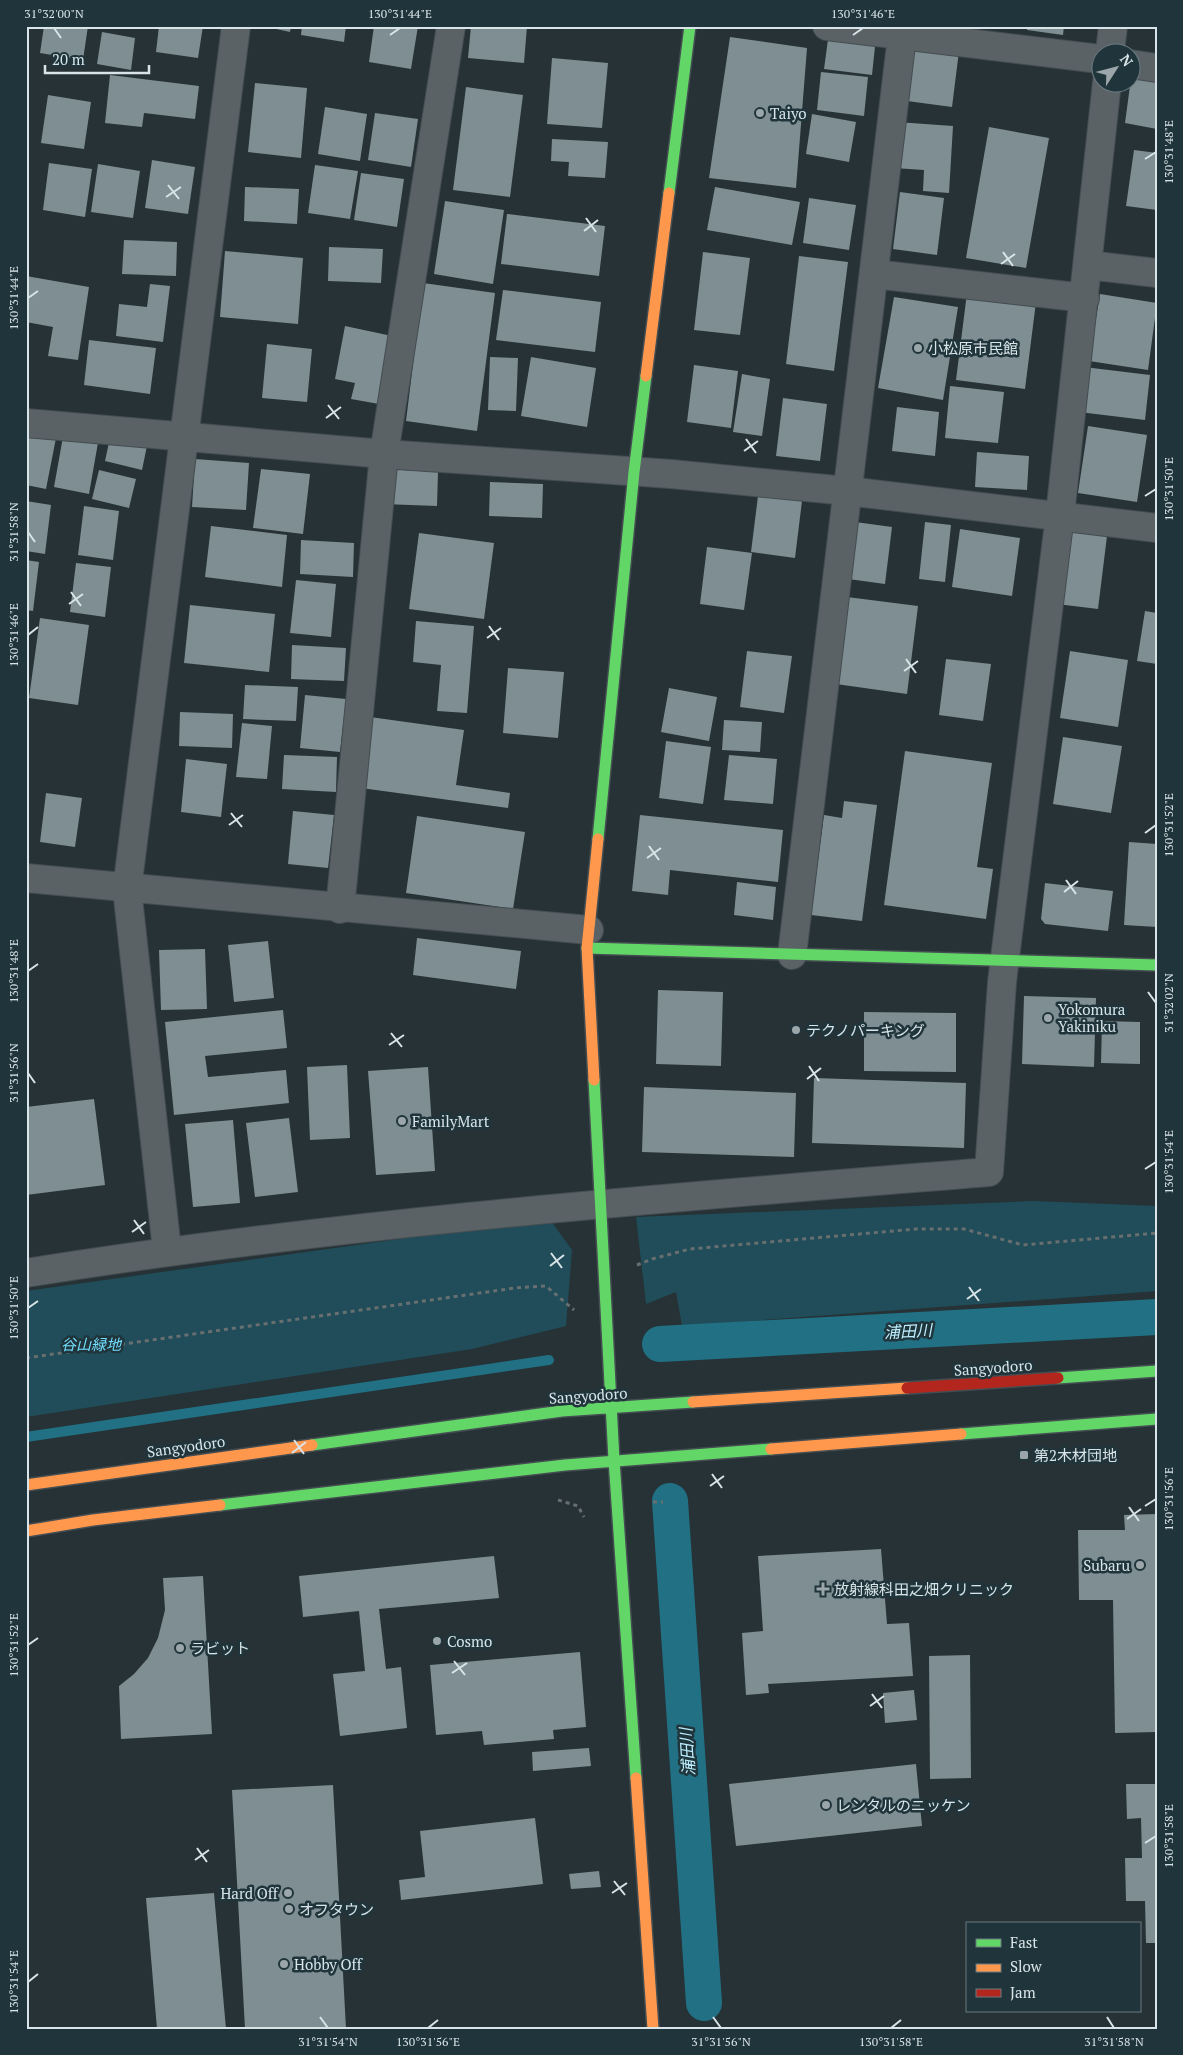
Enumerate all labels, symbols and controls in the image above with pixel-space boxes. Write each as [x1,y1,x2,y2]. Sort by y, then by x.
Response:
text: 31°32'00"N [24,6,84,21]
text: 130°31'44"E [368,6,432,21]
text: 130°31'46"E [831,6,895,21]
scale bar [45,42,149,74]
north arrow [1090,42,1140,92]
text: 20 m [52,49,85,69]
text: N [1116,50,1138,70]
place label: Taiyo [770,103,807,123]
marker: Taiyo [754,107,766,119]
text: 130°31'48"E [1161,120,1176,184]
text: 130°31'44"E [6,266,21,330]
place label: 小松原市民館 [928,338,1018,358]
marker: 小松原市民館 [912,342,924,354]
text: 130°31'50"E [1161,457,1176,521]
text: 31°31'58"N [6,502,21,562]
text: 130°31'46"E [6,603,21,667]
text: 130°31'52"E [1161,793,1176,857]
text: 130°31'48"E [6,939,21,1003]
text: 31°32'02"N [1161,973,1176,1033]
place label: Yokomura Yakiniku [1058,999,1126,1036]
marker: Yokomura Yakiniku [1042,1012,1054,1024]
place label: テクノパーキング [806,1020,925,1040]
marker: テクノパーキング [790,1024,802,1036]
text: 31°31'56"N [6,1043,21,1103]
place label: FamilyMart [412,1111,490,1131]
marker: FamilyMart [396,1115,408,1127]
text: 130°31'54"E [1161,1130,1176,1194]
text: 130°31'50"E [6,1276,21,1340]
water label: 浦田川 [883,1319,935,1343]
park label: 谷山緑地 [61,1334,123,1354]
street label: Sangyodoro [953,1354,1033,1380]
street label: Sangyodoro [548,1382,628,1408]
street label: Sangyodoro [146,1431,226,1461]
place label: 第2木材団地 [1034,1445,1117,1465]
marker: 第2木材団地 [1018,1449,1030,1461]
text: 130°31'56"E [1161,1467,1176,1531]
place label: Subaru [1083,1555,1130,1575]
marker: Subaru [1134,1559,1146,1571]
place label: 放射線科田之畑クリニック [834,1579,1014,1599]
marker: 放射線科田之畑クリニック [816,1582,830,1596]
text: 130°31'52"E [6,1613,21,1677]
place label: Cosmo [447,1631,492,1651]
marker: Cosmo [431,1635,443,1647]
place label: ラビット [190,1638,250,1658]
marker: ラビット [174,1642,186,1654]
water label: 浦田川 [674,1725,700,1777]
place label: レンタルのニッケン [836,1795,971,1815]
marker: レンタルのニッケン [820,1799,832,1811]
text: 130°31'58"E [1161,1804,1176,1868]
place label: Hard Off [220,1883,279,1903]
marker: Hard Off [282,1887,294,1899]
place label: オフタウン [299,1899,374,1919]
marker: オフタウン [283,1903,295,1915]
legend [966,1922,1140,2012]
text: Fast [1010,1932,1038,1952]
text: 130°31'54"E [6,1950,21,2014]
place label: Hobby Off [294,1954,363,1974]
text: Slow [1010,1956,1043,1976]
marker: Hobby Off [278,1958,290,1970]
text: Jam [1010,1982,1036,2002]
text: 31°31'54"N [298,2034,358,2049]
text: 130°31'56"E [396,2034,460,2049]
text: 31°31'56"N [691,2034,751,2049]
text: 130°31'58"E [859,2034,923,2049]
text: 31°31'58"N [1084,2034,1144,2049]

